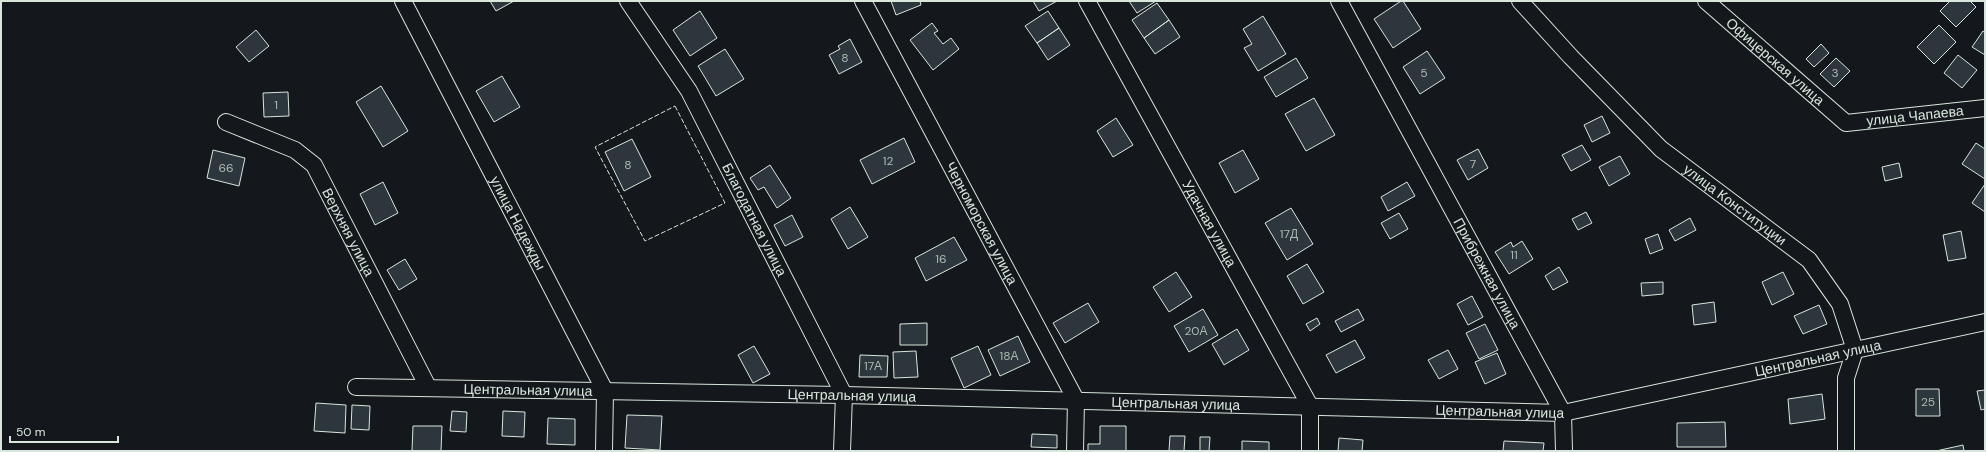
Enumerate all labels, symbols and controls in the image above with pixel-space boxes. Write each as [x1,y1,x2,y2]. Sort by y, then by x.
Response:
street label: Офицерская улица [1722,14,1828,109]
house number: 8 [841,50,849,66]
house number: 5 [1420,65,1428,81]
house number: 3 [1831,65,1839,81]
house number: 1 [274,97,278,113]
street label: улица Чапаева [1865,101,1965,130]
house number: 12 [883,153,893,169]
house number: 7 [1470,156,1476,172]
house number: 8 [624,157,632,173]
street label: Черноморская улица [942,159,1022,288]
house number: 66 [218,160,234,176]
street label: Благодатная улица [718,160,791,279]
street label: улица Конституции [1680,160,1790,249]
street label: улица Надежды [486,173,550,273]
street label: Удачная улица [1178,177,1241,270]
street label: Верхняя улица [318,185,379,279]
street label: Прибрежная улица [1450,215,1525,332]
house number: 17Д [1280,226,1298,242]
house number: 11 [1510,247,1518,263]
house number: 16 [935,251,947,267]
house number: 20А [1184,323,1208,339]
street label: Центральная улица [1753,336,1883,380]
house number: 18А [999,348,1019,364]
house number: 17А [864,358,882,374]
street label: Центральная улица [463,380,593,400]
street label: Центральная улица [787,385,917,406]
street label: Центральная улица [1111,393,1241,414]
house number: 25 [1921,394,1935,410]
street label: Центральная улица [1435,401,1565,422]
scale bar [10,418,118,444]
text: 50 m [16,424,45,440]

